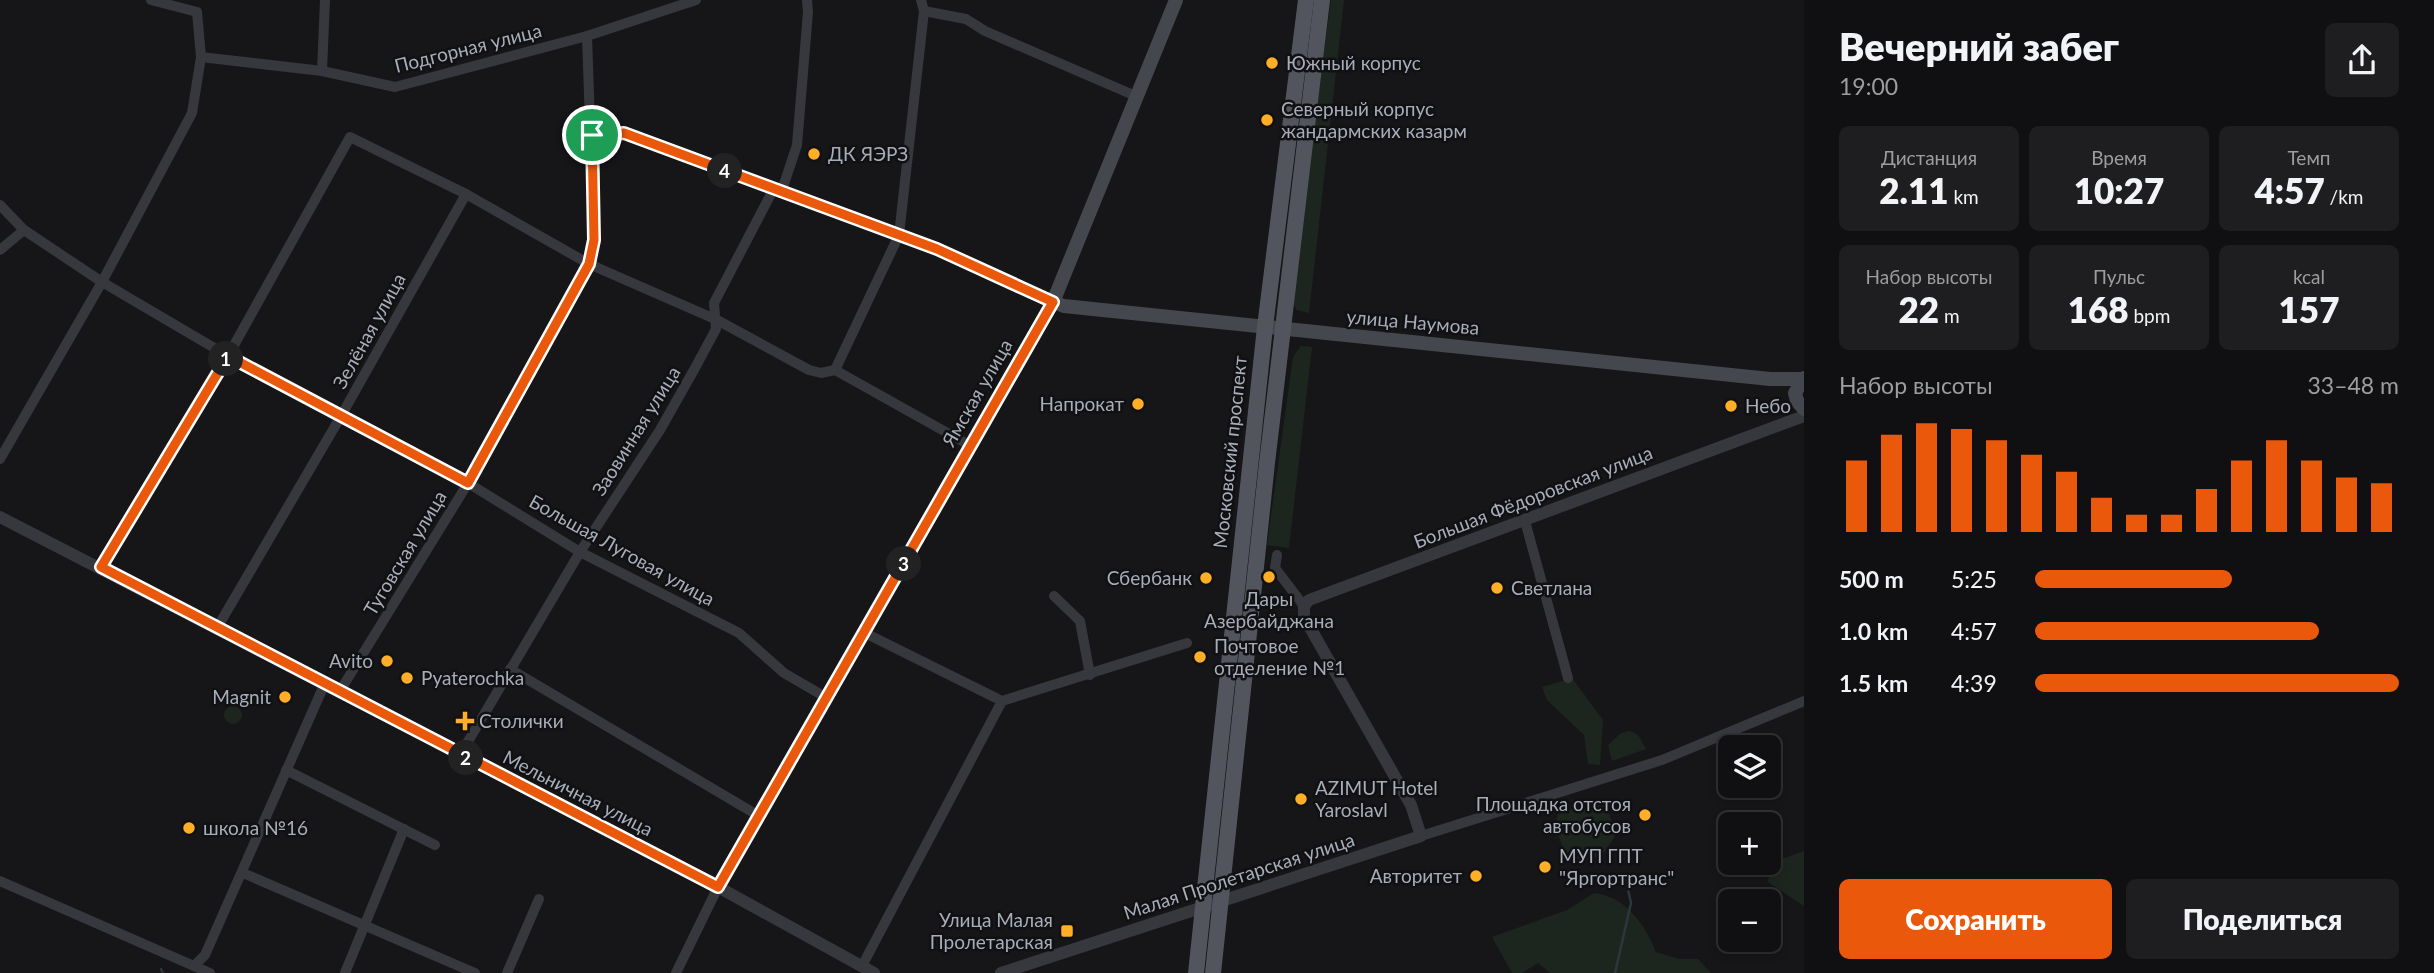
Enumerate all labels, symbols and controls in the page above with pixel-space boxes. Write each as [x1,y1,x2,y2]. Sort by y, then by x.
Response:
street label: Подгорная улица [392,18,544,77]
text: Вечерний забег [1839,23,2119,69]
button: share [2325,23,2399,97]
place label: Южный корпус [1286,51,1421,74]
marker: Южный корпус [1264,55,1280,71]
text: 19:00 [1839,72,1898,100]
place label: Северный корпус жандармских казарм [1281,97,1467,142]
pin [562,105,622,165]
marker: Северный корпус жандармских казарм [1259,112,1275,128]
icon: arrive [573,116,611,154]
place label: ДК ЯЭРЗ [828,142,908,165]
marker: ДК ЯЭРЗ [806,146,822,162]
text: Дистанция [1881,146,1977,169]
text: Время [2091,146,2147,169]
text: Темп [2287,146,2331,169]
pin: 4 [708,154,742,188]
text: 4 [719,159,730,182]
text: 2.11 [1879,169,1949,211]
text: 10:27 [2074,169,2164,211]
text: 4:57 [2255,169,2325,211]
text: km [1949,185,1979,208]
text: /km [2325,185,2363,208]
text: Набор высоты [1866,265,1992,288]
text: Пульс [2093,265,2145,288]
text: kcal [2293,265,2325,288]
street label: Зелёная улица [327,269,410,392]
text: 22 [1898,288,1939,330]
text: 168 [2068,288,2129,330]
text: 157 [2279,288,2339,330]
street label: улица Наумова [1346,304,1480,339]
text: m [1939,304,1960,327]
text: bpm [2129,304,2170,327]
street label: Ямская улица [936,335,1017,451]
pin: 1 [208,342,244,376]
text: 1 [220,347,231,370]
street label: Московский проспект [1208,354,1251,550]
street label: Заовинная улица [587,362,685,500]
text: Набор высоты [1839,371,1993,399]
text: 33–48 m [2307,371,2399,399]
place label: Напрокат [1040,392,1124,415]
place label: Небо [1745,394,1791,417]
marker: Напрокат [1130,396,1146,412]
marker: Небо [1723,398,1739,414]
street label: Большая Фёдоровская улица [1410,440,1656,553]
street label: Туговская улица [358,486,451,619]
street label: Большая Луговая улица [526,489,719,610]
pin: 3 [886,546,922,582]
text: 3 [898,552,909,575]
text: 500 m [1839,565,1904,593]
text: 5:25 [1951,565,1997,593]
place label: Сбербанк [1107,566,1192,589]
marker: Дары Азербайджана [1261,569,1277,585]
marker: Сбербанк [1198,570,1214,586]
place label: Светлана [1511,576,1592,599]
marker: Светлана [1489,580,1505,596]
place label: Дары Азербайджана [1204,587,1334,632]
text: 1.0 km [1839,617,1908,645]
text: 4:57 [1951,617,1997,645]
place label: Почтовое отделение №1 [1214,634,1345,679]
place label: Avito [329,649,373,672]
marker: Почтовое отделение №1 [1192,649,1208,665]
marker: Avito [379,653,395,669]
place label: Pyaterochka [421,666,524,689]
text: 1.5 km [1839,669,1908,697]
text: 4:39 [1951,669,1997,697]
marker: Pyaterochka [399,670,415,686]
place label: Magnit [212,685,271,708]
marker: Magnit [277,689,293,705]
place label: Столички [479,709,564,732]
marker: Столички [457,713,473,729]
map controls [1718,735,1781,952]
button: layers [1718,735,1781,798]
pin: 2 [448,740,484,776]
street label: Мельничная улица [499,745,657,840]
text: 2 [460,746,471,769]
place label: AZIMUT Hotel Yaroslavl [1315,776,1438,821]
marker: AZIMUT Hotel Yaroslavl [1293,791,1309,807]
place label: Площадка отстоя автобусов [1476,792,1631,837]
marker: Площадка отстоя автобусов [1637,807,1653,823]
button: + [1718,812,1781,875]
place label: школа №16 [203,816,308,839]
marker: школа №16 [181,820,197,836]
street label: Малая Пролетарская улица [1120,827,1357,924]
place label: МУП ГПТ "Яргортранс" [1559,844,1674,889]
marker: МУП ГПТ "Яргортранс" [1537,859,1553,875]
place label: Авторитет [1370,864,1462,887]
marker: Авторитет [1468,868,1484,884]
button: Сохранить [1839,879,2112,959]
button: Поделиться [2126,879,2399,959]
button: − [1718,889,1781,952]
place label: Улица Малая Пролетарская [930,908,1053,953]
marker: Улица Малая Пролетарская [1059,923,1075,939]

